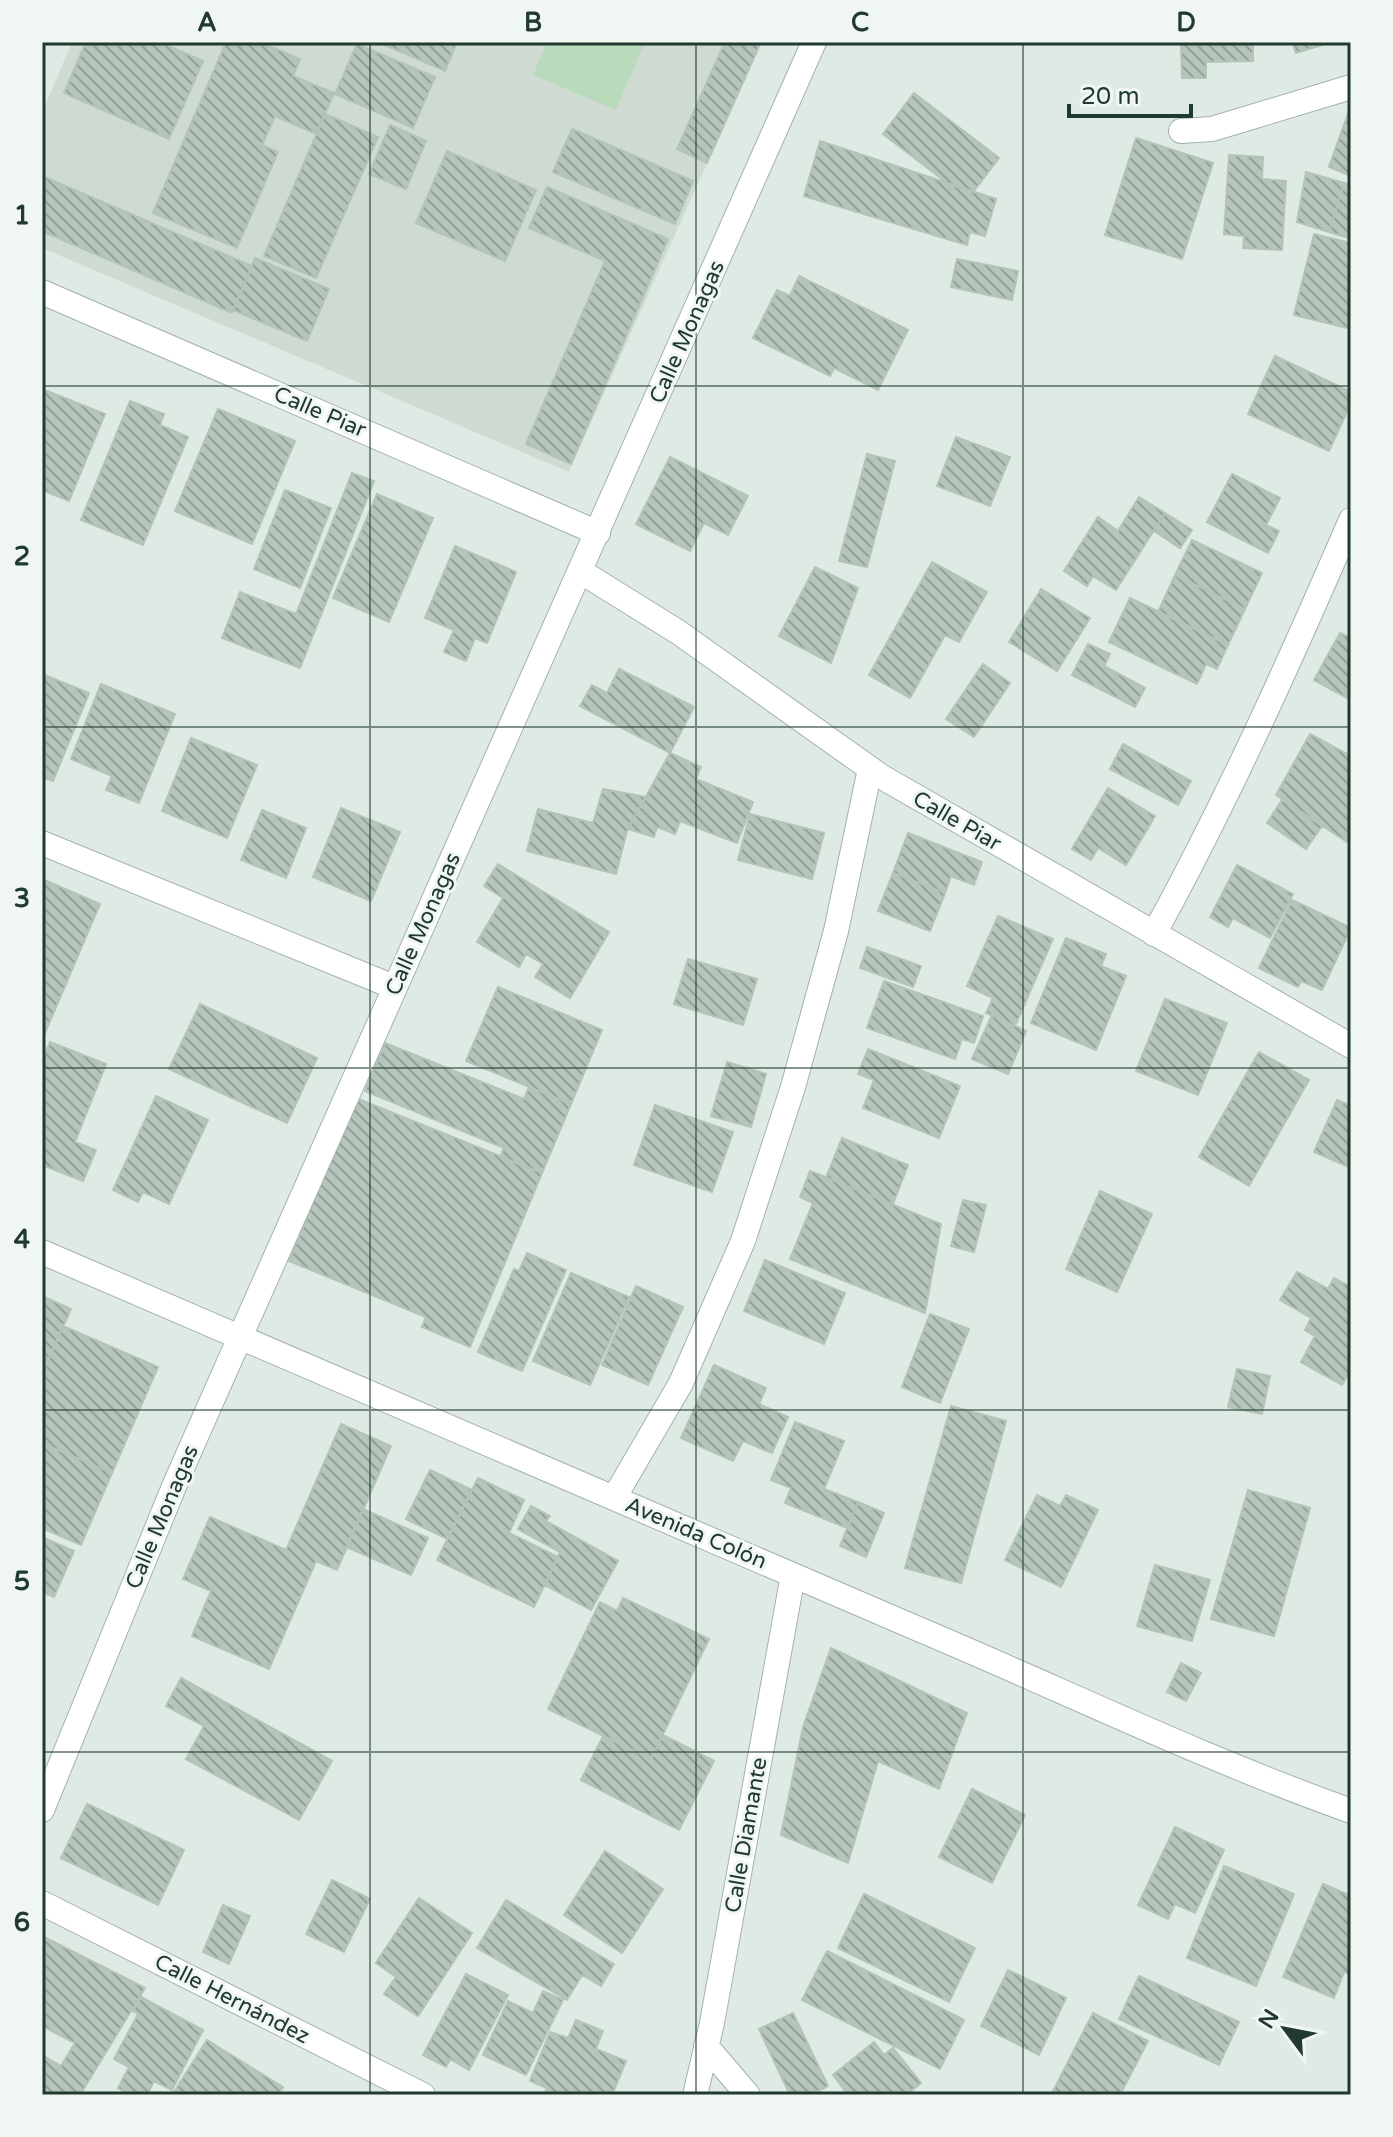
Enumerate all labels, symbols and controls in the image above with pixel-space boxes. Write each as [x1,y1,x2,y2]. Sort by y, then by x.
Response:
text: A [197,7,217,38]
text: B [524,7,542,38]
text: C [851,7,869,38]
text: D [1176,7,1196,38]
scale bar [1069,68,1191,118]
text: 20 m [1081,82,1139,111]
text: 1 [14,200,30,231]
street label: Calle Monagas [644,257,730,407]
street label: Calle Piar [270,381,371,443]
text: 2 [14,541,30,572]
street label: Calle Piar [908,785,1006,857]
street label: Calle Monagas [380,849,466,999]
text: 3 [14,883,30,914]
text: 4 [14,1224,30,1255]
street label: Calle Monagas [120,1441,204,1593]
street label: Avenida Colón [621,1492,771,1574]
text: 5 [14,1566,30,1597]
street label: Calle Diamante [720,1755,772,1915]
text: 6 [14,1907,30,1938]
street label: Calle Hernández [150,1949,314,2049]
north arrow [1245,1989,1325,2069]
text: N [1253,2005,1285,2033]

